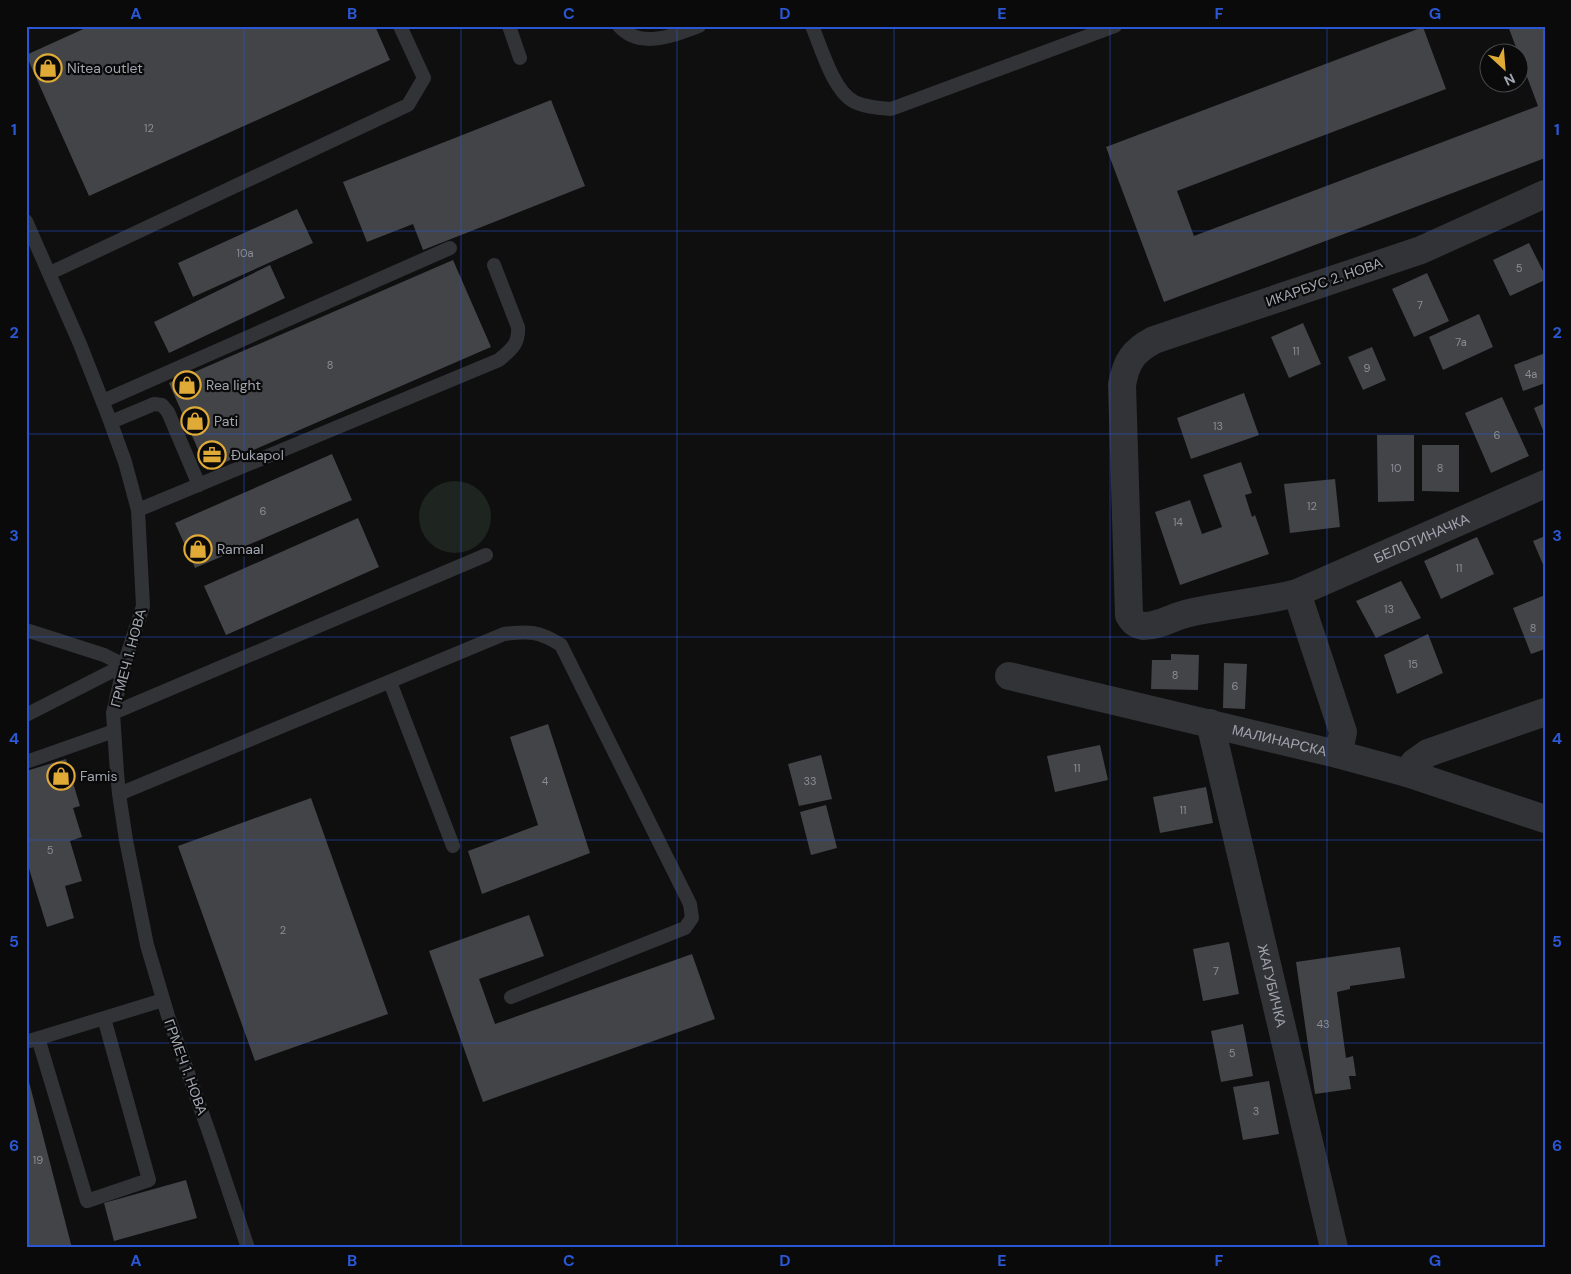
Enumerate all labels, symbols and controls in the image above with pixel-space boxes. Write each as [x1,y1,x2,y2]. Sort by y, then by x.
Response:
text: A [130,3,142,24]
text: B [347,3,357,24]
text: C [563,3,575,24]
text: D [779,3,791,24]
text: E [997,3,1007,24]
text: F [1215,3,1224,24]
text: G [1429,3,1441,24]
north arrow [1478,42,1528,92]
shop icon: Nitea outlet [33,53,63,83]
place label: Nitea outlet [67,59,143,77]
text: N [1501,69,1518,90]
text: 1 [11,119,17,140]
text: 1 [1554,119,1560,140]
house number: 12 [144,121,154,135]
house number: 10a [237,246,253,260]
street label: ИКАРБУС 2. НОВА [1263,253,1385,310]
house number: 5 [1516,261,1523,275]
house number: 7 [1417,298,1423,312]
text: 2 [9,322,19,343]
text: 2 [1552,322,1562,343]
house number: 7a [1455,335,1467,349]
house number: 11 [1293,344,1299,358]
house number: 8 [327,358,333,372]
house number: 9 [1364,361,1371,375]
house number: 4a [1525,367,1537,381]
shop icon: Rea light [172,370,202,400]
place label: Rea light [206,376,261,394]
shop icon: Pati [180,406,210,436]
place label: Pati [214,412,238,430]
house number: 13 [1213,419,1223,433]
house number: 6 [1494,428,1501,442]
office icon: Đukapol [197,440,227,470]
place label: Đukapol [231,446,284,464]
house number: 10 [1391,461,1401,475]
house number: 8 [1437,461,1443,475]
house number: 12 [1307,499,1317,513]
house number: 6 [260,504,267,518]
street label: БЕЛОТИНАЧКА [1371,509,1472,567]
house number: 14 [1173,515,1183,529]
text: 3 [9,525,19,546]
text: 3 [1552,525,1562,546]
shop icon: Ramaal [183,534,213,564]
place label: Ramaal [217,540,264,558]
house number: 11 [1456,561,1462,575]
house number: 13 [1384,602,1394,616]
street label: ГРМЕЧ 1. НОВА [106,606,150,709]
house number: 8 [1530,621,1536,635]
house number: 15 [1408,657,1418,671]
house number: 8 [1172,668,1178,682]
house number: 6 [1232,679,1239,693]
street label: МАЛИНАРСКА [1230,720,1329,760]
text: 4 [9,728,19,749]
text: 4 [1552,728,1562,749]
shop icon: Famis [46,761,76,791]
house number: 11 [1074,761,1080,775]
place label: Famis [80,767,118,785]
house number: 4 [542,774,549,788]
house number: 33 [803,774,817,788]
house number: 11 [1180,803,1186,817]
house number: 5 [47,843,54,857]
house number: 2 [280,923,286,937]
text: 5 [9,931,19,952]
text: 5 [1552,931,1562,952]
street label: ЖАГУБИЧКА [1254,942,1291,1030]
house number: 7 [1213,964,1219,978]
street label: ГРМЕЧ 1. НОВА [160,1017,212,1118]
house number: 43 [1316,1017,1330,1031]
house number: 5 [1229,1046,1236,1060]
house number: 3 [1253,1104,1259,1118]
text: 6 [9,1135,19,1156]
text: 6 [1552,1135,1562,1156]
house number: 19 [33,1153,43,1167]
text: A [130,1250,142,1271]
text: B [347,1250,357,1271]
text: C [563,1250,575,1271]
text: D [779,1250,791,1271]
text: E [997,1250,1007,1271]
text: F [1215,1250,1224,1271]
text: G [1429,1250,1441,1271]

